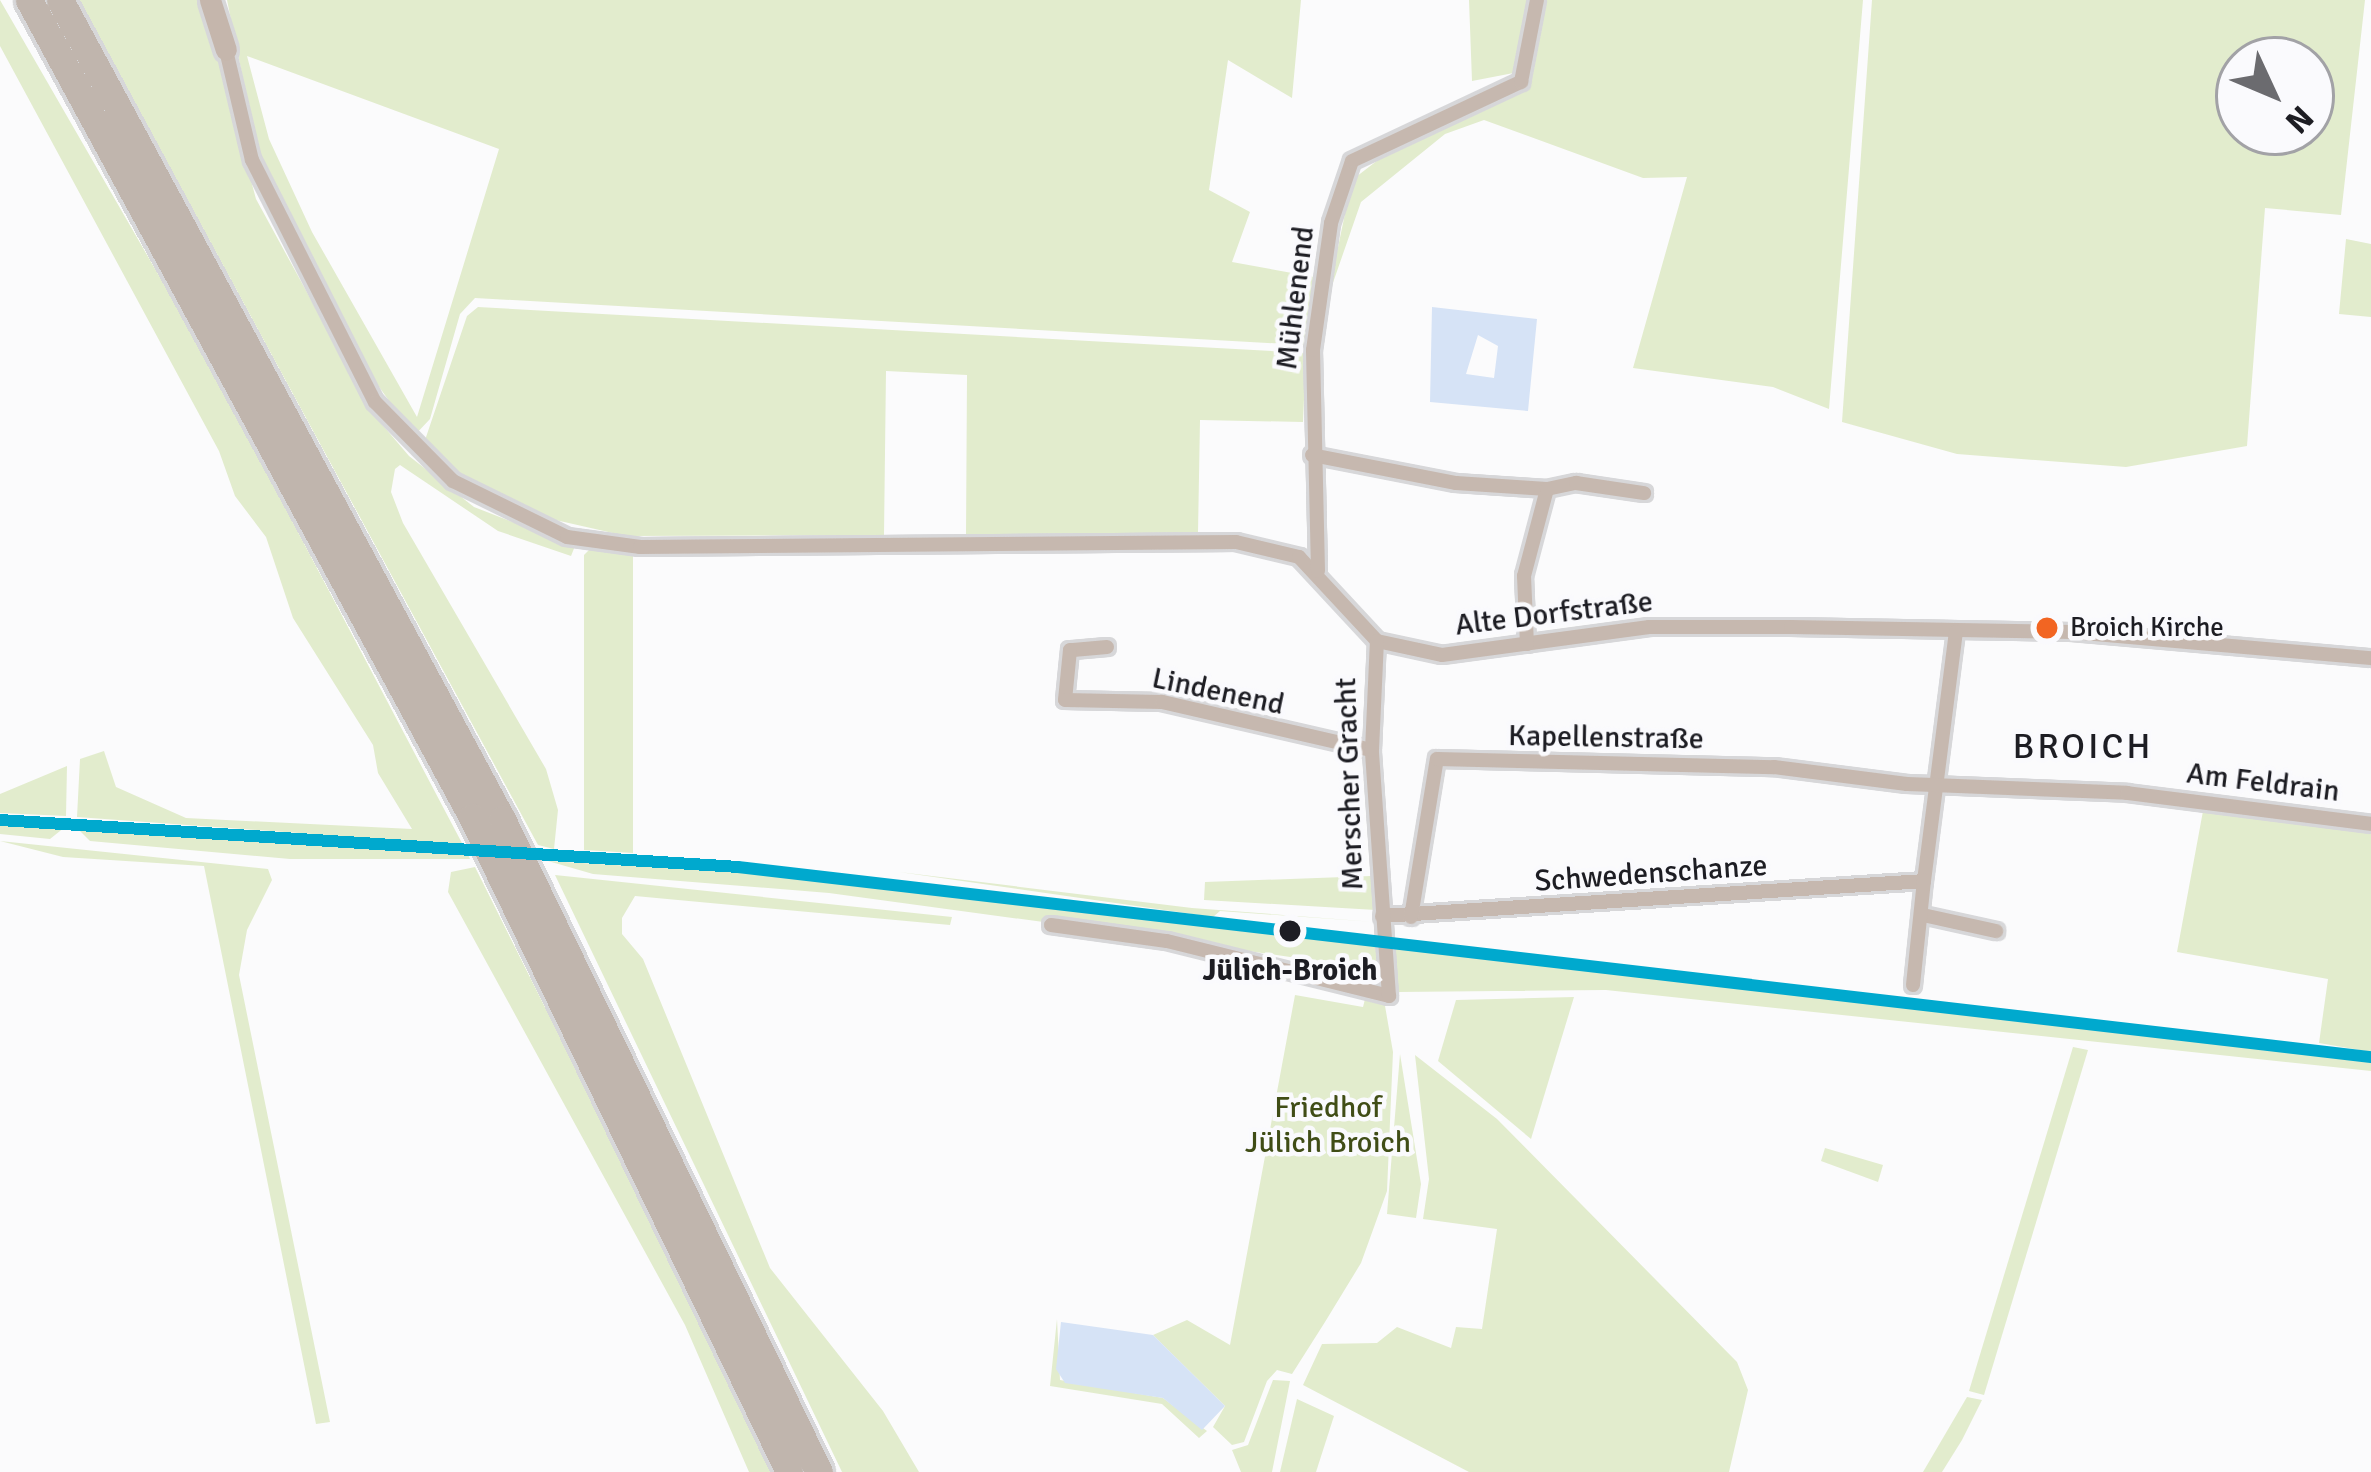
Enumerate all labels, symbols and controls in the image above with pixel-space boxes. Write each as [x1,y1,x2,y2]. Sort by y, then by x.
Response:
north arrow [2215,36,2335,156]
text: N [2276,97,2322,142]
street label: Mühlenend [1269,224,1323,372]
street label: Alte Dorfstraße [1453,584,1655,644]
place label: Broich Kirche [2070,612,2224,644]
marker: Broich Kirche [2036,617,2058,639]
street label: Lindenend [1149,660,1287,724]
street label: Merscher Gracht [1328,677,1372,891]
street label: Kapellenstraße [1508,718,1704,758]
district label: BROICH [2012,725,2154,769]
street label: Am Feldrain [2184,756,2342,810]
street label: Schwedenschanze [1533,848,1769,900]
marker: Jülich-Broich [1274,915,1306,947]
place label: Jülich-Broich [1202,953,1378,989]
park label: Friedhof Jülich Broich [1245,1090,1411,1160]

